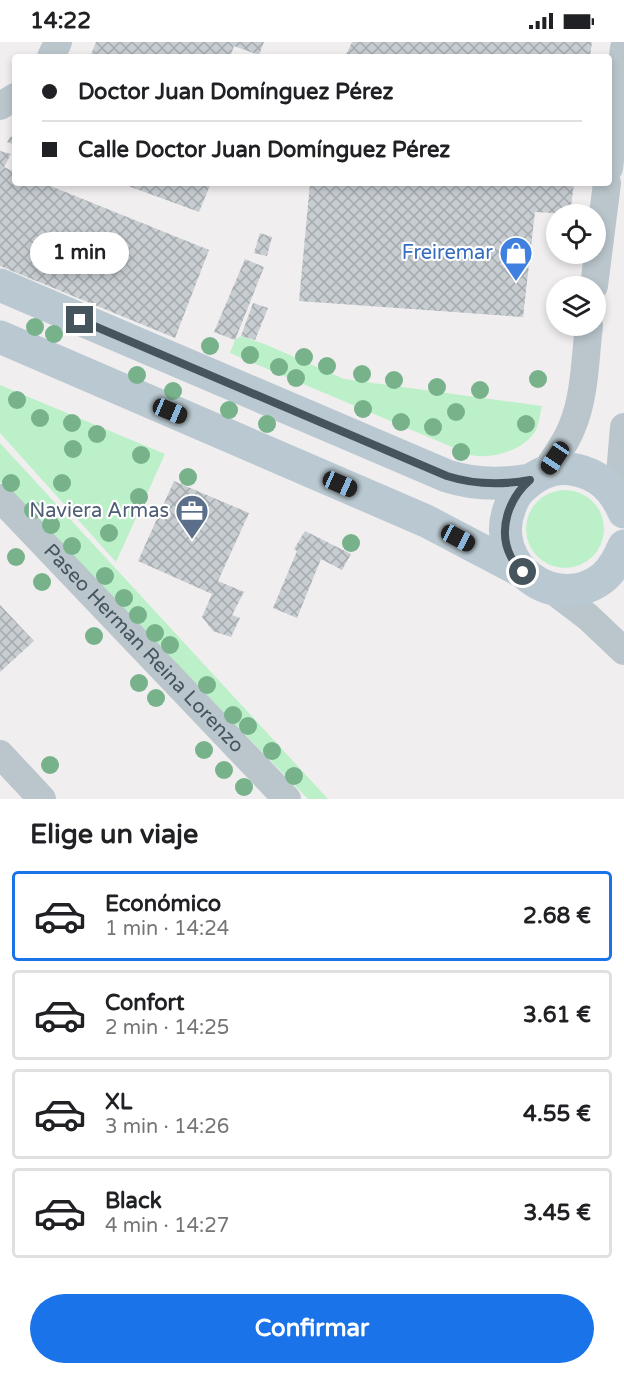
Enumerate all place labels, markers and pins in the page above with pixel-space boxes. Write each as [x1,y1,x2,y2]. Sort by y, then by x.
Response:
shop icon: Freiremar [498,235,534,282]
place label: Freiremar [402,241,493,265]
office icon: Naviera Armas [174,493,210,540]
place label: Naviera Armas [29,499,169,523]

